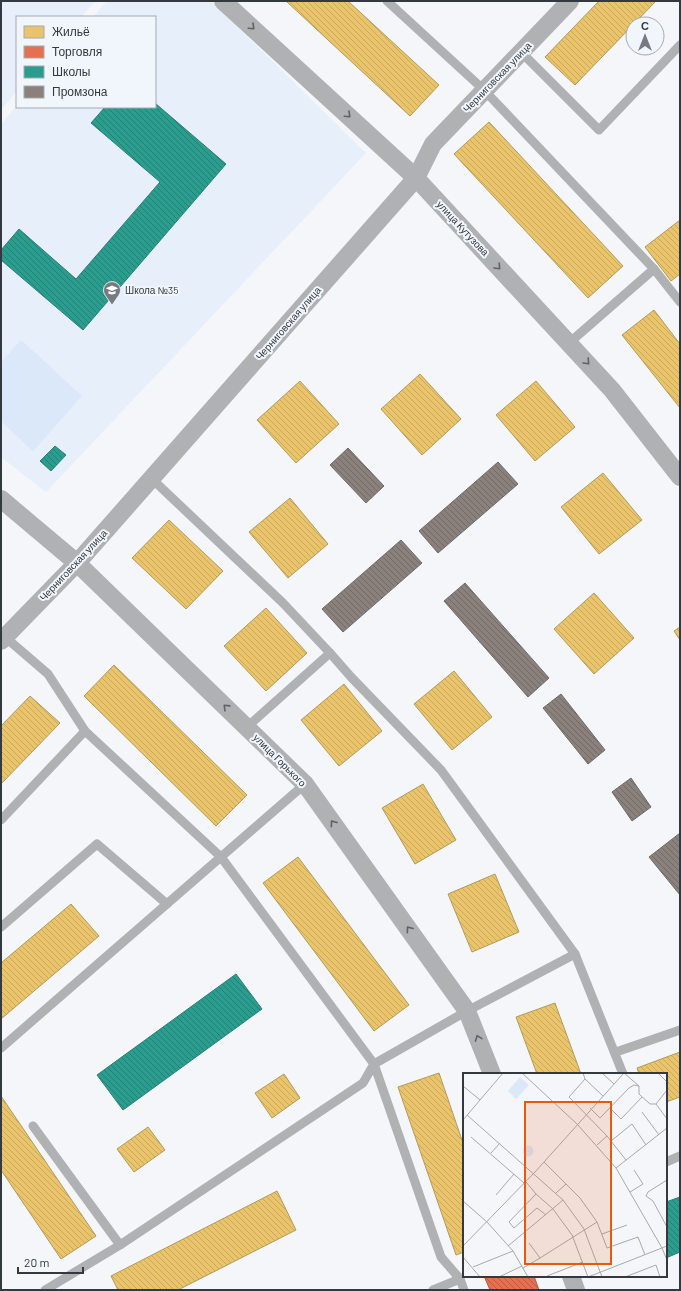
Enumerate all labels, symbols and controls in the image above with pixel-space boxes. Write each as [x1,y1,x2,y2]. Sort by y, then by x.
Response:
legend [16,16,156,108]
north arrow [625,16,665,56]
text: С [641,19,649,32]
one-way arrow [247,23,255,30]
text: Жильё [52,24,90,38]
street label: Черниговская улица [460,39,534,115]
text: Торговля [52,44,102,59]
text: Школы [52,64,90,78]
text: Промзона [52,84,108,99]
one-way arrow [343,111,351,118]
street label: улица Кутузова [434,198,492,258]
one-way arrow [494,262,501,270]
school or university icon: Школа №35 [102,280,122,305]
place label: Школа №35 [125,284,178,296]
street label: Черниговская улица [253,284,323,362]
one-way arrow [582,357,590,365]
street label: Черниговская улица [37,527,109,603]
one-way arrow [223,704,231,712]
street label: улица Горького [251,731,309,789]
one-way arrow [330,820,338,827]
one-way arrow [407,926,414,933]
one-way arrow [475,1034,483,1042]
inset map [463,1073,667,1277]
scale bar [18,1249,83,1275]
text: 20 m [24,1255,50,1269]

